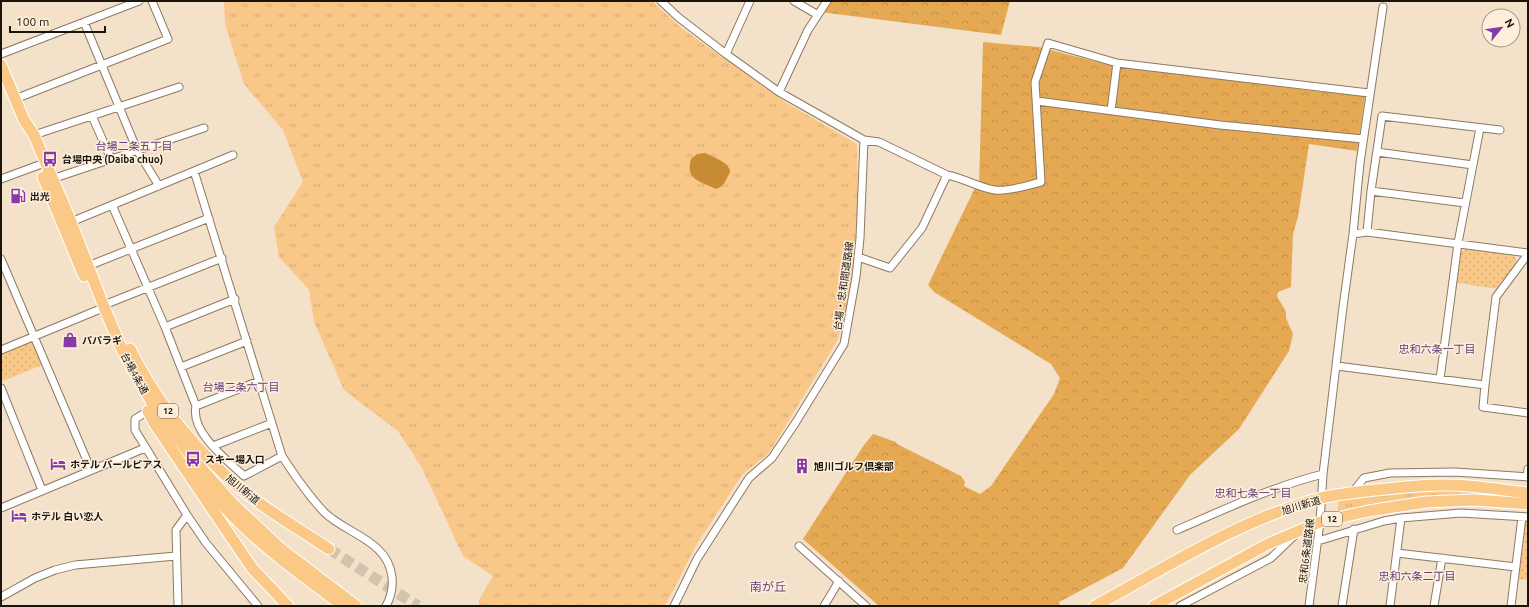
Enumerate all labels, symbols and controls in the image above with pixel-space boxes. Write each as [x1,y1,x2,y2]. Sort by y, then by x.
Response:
scale bar [10,8,105,34]
north arrow [1481,8,1521,48]
text: 100 m [16,15,49,28]
text: N [1503,17,1517,30]
district label: 台場二条五丁目 [96,140,173,152]
bus stop icon: 台場中央 (Daiba chuo) [41,150,59,168]
place label: 台場中央 (Daiba chuo) [62,154,163,166]
fuel station icon: 出光 [9,187,27,205]
place label: 出光 [30,191,50,202]
street label: 台場・忠和間道路線 [832,241,855,331]
shop icon: パパラギ [61,331,79,349]
place label: パパラギ [82,335,122,346]
district label: 忠和六条一丁目 [1399,343,1476,355]
street label: 台場4条通 [119,351,150,396]
district label: 台場二条六丁目 [203,381,280,393]
road number: 12 [158,404,178,418]
bus stop icon: スキー場入口 [184,450,202,468]
place label: スキー場入口 [205,454,265,465]
hotel icon: ホテル パールピアス [49,455,67,473]
building icon: 旭川ゴルフ倶楽部 [793,457,811,475]
place label: ホテル パールピアス [70,459,162,470]
place label: 旭川ゴルフ倶楽部 [813,461,894,472]
street label: 旭川新道 [224,473,262,506]
district label: 忠和七条一丁目 [1215,487,1292,499]
street label: 旭川新道 [1280,494,1322,517]
hotel icon: ホテル 白い恋人 [10,507,28,525]
place label: ホテル 白い恋人 [31,511,103,522]
road number: 12 [1322,512,1342,526]
street label: 忠和6条道路線 [1297,518,1316,584]
district label: 忠和六条二丁目 [1379,570,1456,582]
district label: 南が丘 [750,580,786,593]

